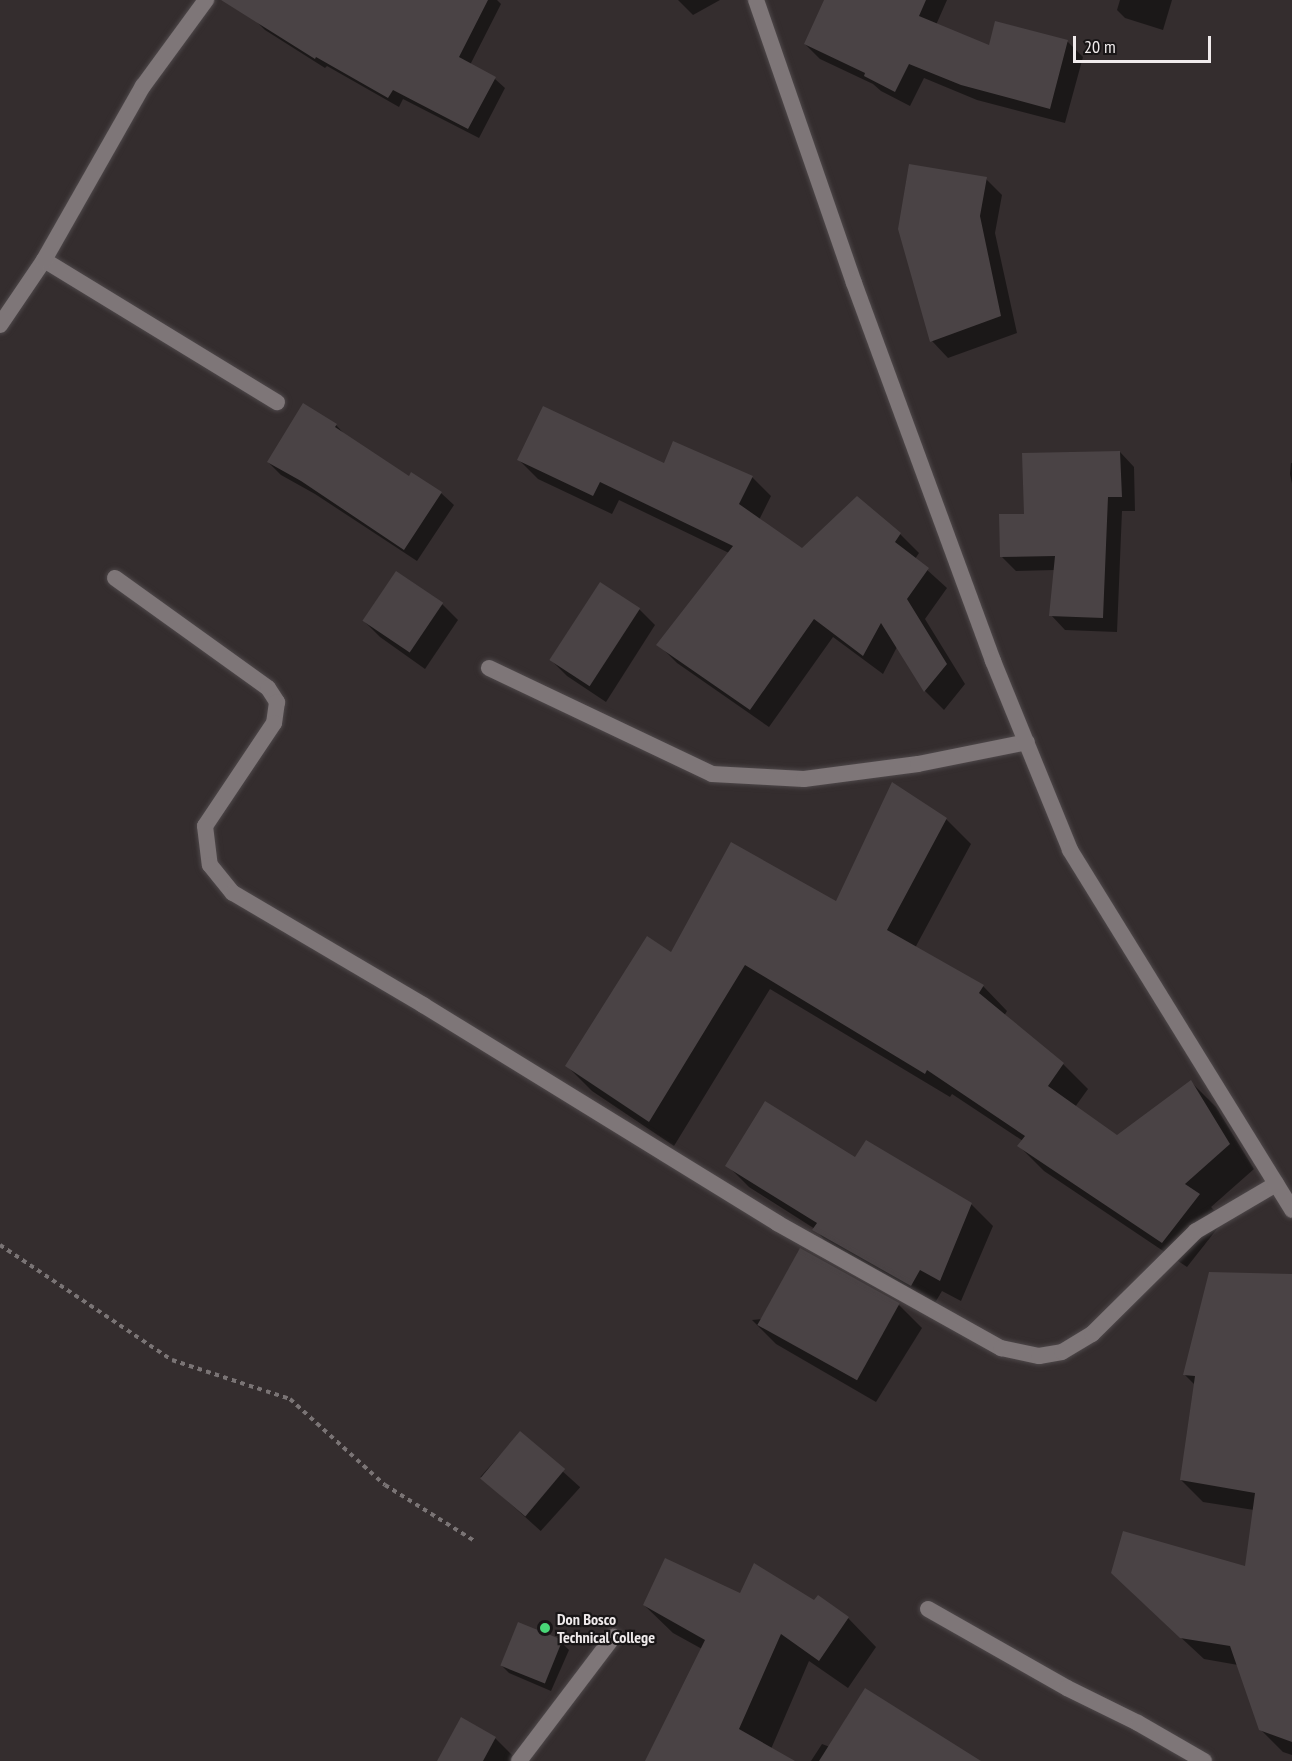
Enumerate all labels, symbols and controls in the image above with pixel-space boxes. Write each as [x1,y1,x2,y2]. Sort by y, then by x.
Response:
scale bar [1076,24,1214,62]
text: 20 m [1084,35,1116,58]
place label: Don Bosco Technical College [557,1609,655,1647]
marker: Don Bosco Technical College [538,1621,552,1635]

